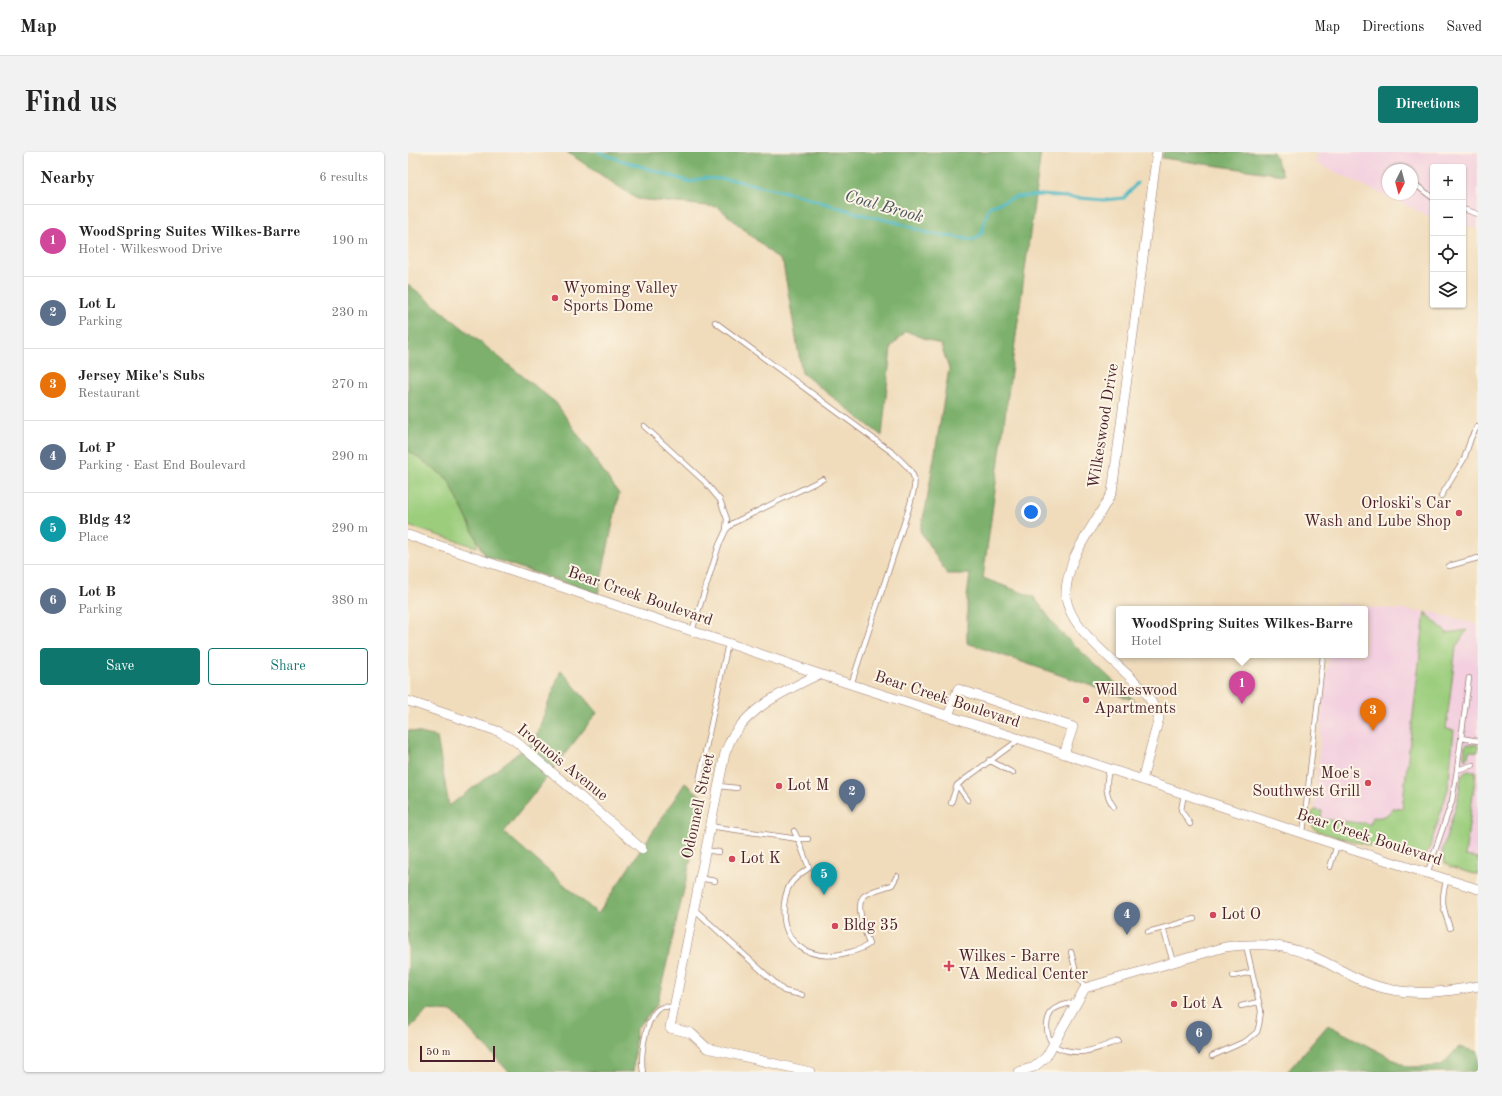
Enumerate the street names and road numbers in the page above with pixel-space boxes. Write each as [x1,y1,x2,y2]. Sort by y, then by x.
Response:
street label: Wilkeswood Drive [1086,362,1122,490]
street label: Bear Creek Boulevard [565,565,715,629]
street label: Bear Creek Boulevard [872,669,1022,731]
street label: Iroquois Avenue [513,722,611,804]
street label: Odonnell Street [680,751,718,860]
street label: Bear Creek Boulevard [1294,807,1444,869]

